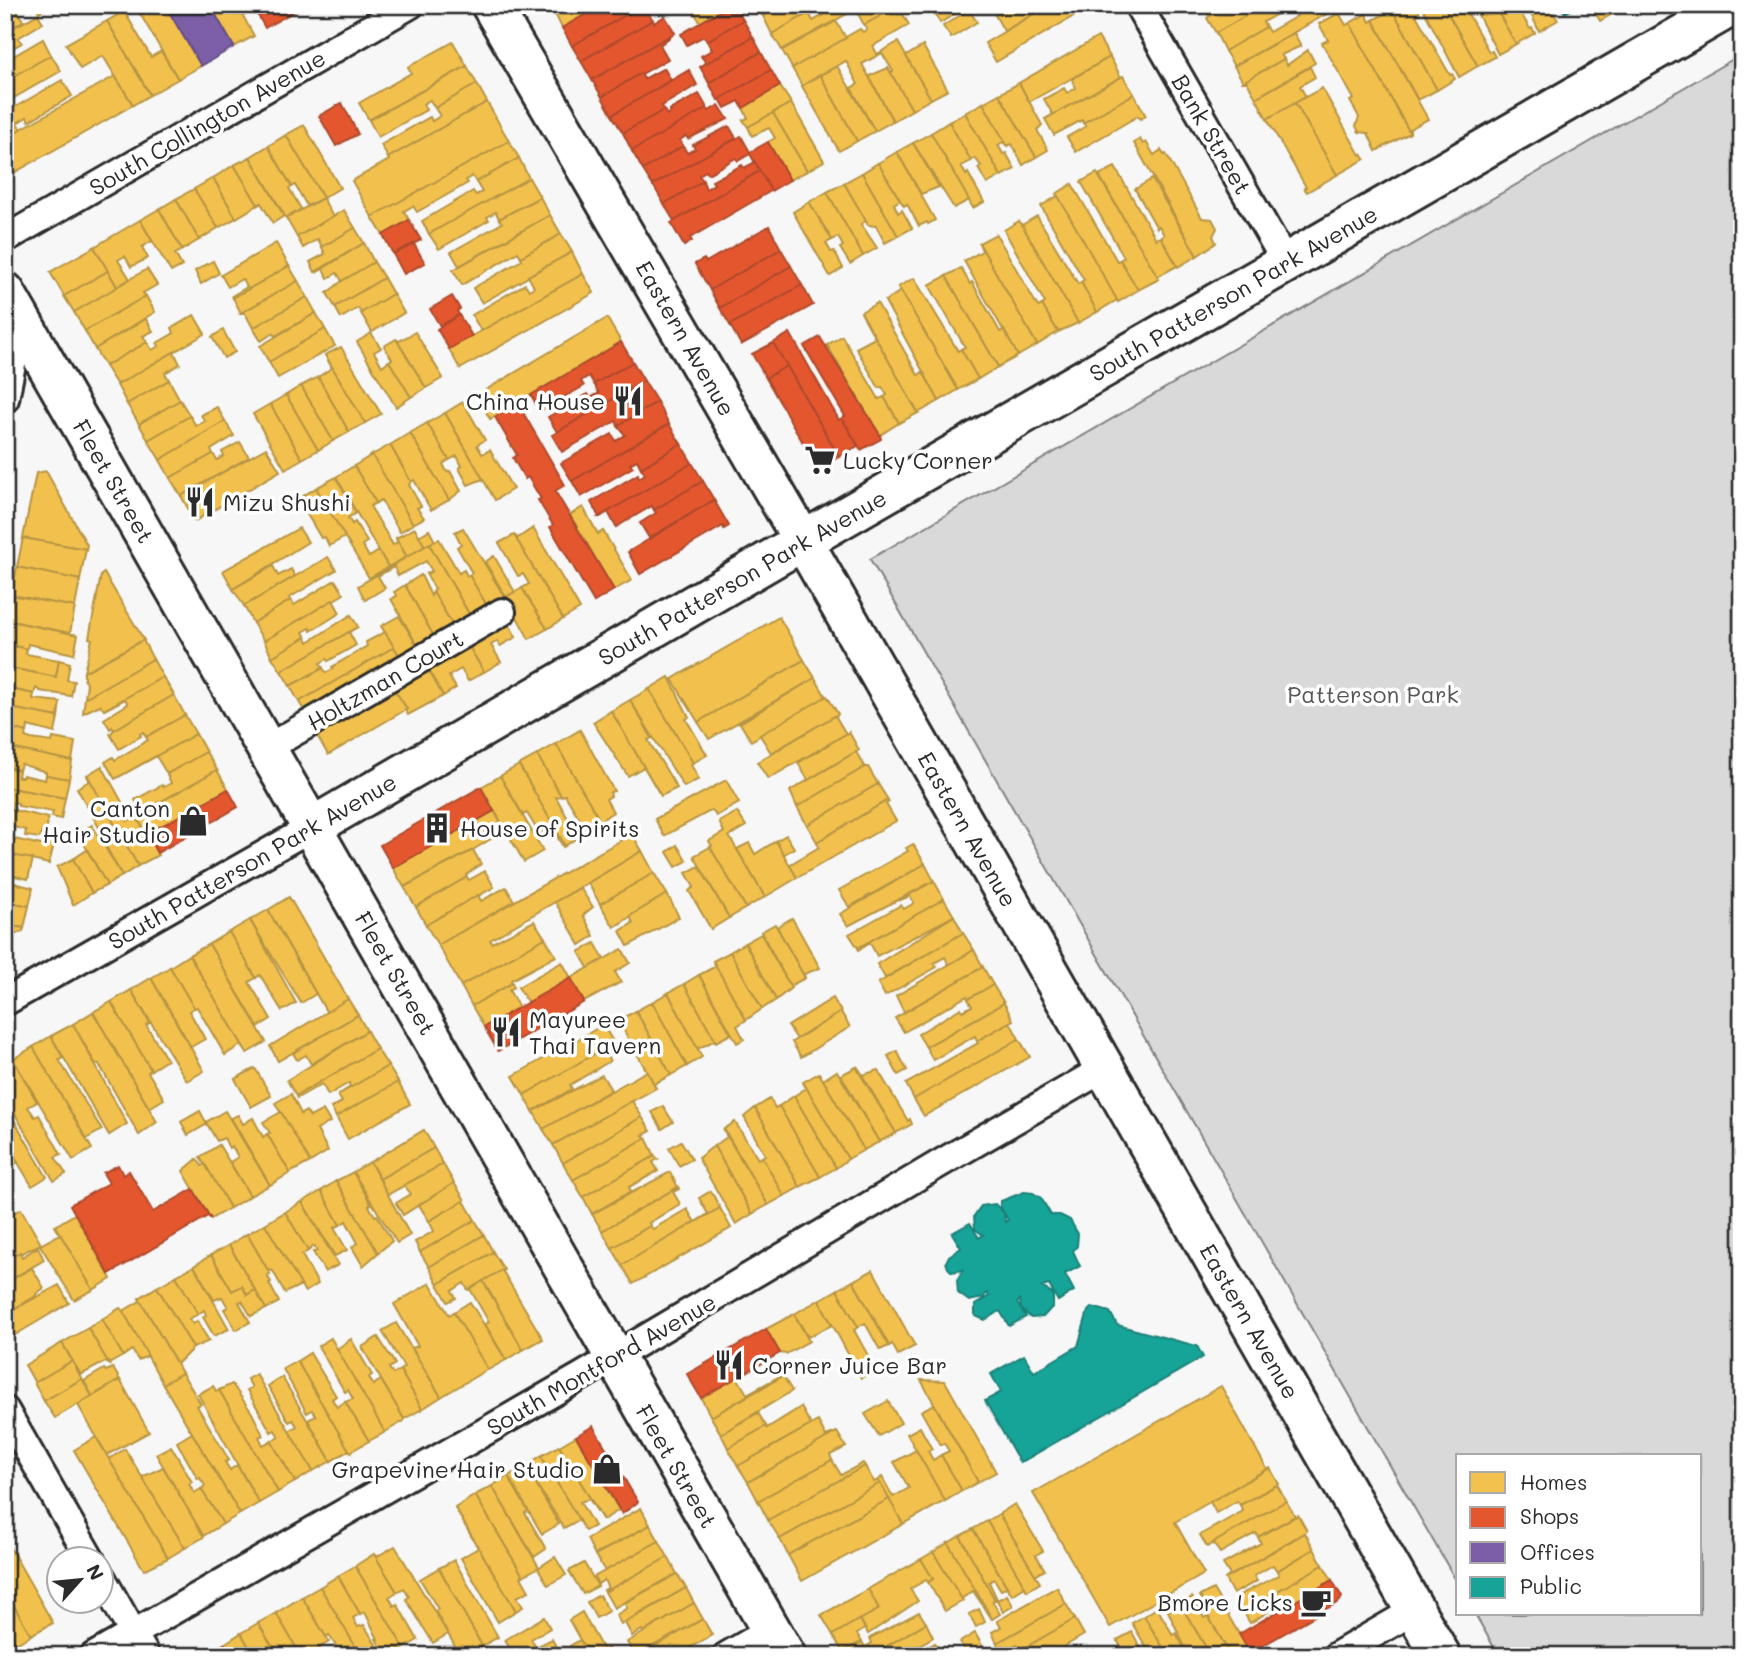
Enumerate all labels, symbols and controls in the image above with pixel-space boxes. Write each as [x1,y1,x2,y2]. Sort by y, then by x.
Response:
street label: South Collington Avenue [84,42,330,202]
street label: Bank Street [1165,68,1259,200]
street label: South Patterson Park Avenue [1083,198,1383,388]
street label: Eastern Avenue [629,255,743,421]
restaurant icon: China House [611,384,645,418]
place label: China House [466,386,605,416]
street label: Fleet Street [67,414,161,548]
supermarket icon: Lucky Corner [803,443,837,477]
place label: Lucky Corner [843,445,993,475]
street label: South Patterson Park Avenue [592,482,892,672]
restaurant icon: Mizu Shushi [183,485,217,519]
place label: Mizu Shushi [223,487,351,517]
street label: Holtzman Court [301,623,469,737]
park label: Patterson Park [1287,679,1459,709]
street label: Eastern Avenue [911,746,1025,912]
street label: South Patterson Park Avenue [102,766,402,956]
place label: Canton Hair Studio [42,793,170,849]
shop icon: Canton Hair Studio [176,804,210,838]
building icon: House of Spirits [420,811,454,845]
place label: House of Spirits [460,813,639,843]
street label: Fleet Street [349,906,443,1040]
place label: Mayuree Thai Tavern [529,1004,661,1060]
restaurant icon: Mayuree Thai Tavern [489,1015,523,1049]
street label: Eastern Avenue [1193,1238,1307,1404]
street label: South Montford Avenue [481,1286,721,1442]
restaurant icon: Corner Juice Bar [712,1348,746,1382]
place label: Corner Juice Bar [752,1350,947,1380]
street label: Fleet Street [630,1399,724,1533]
shop icon: Grapevine Hair Studio [590,1452,624,1486]
place label: Grapevine Hair Studio [332,1454,584,1484]
legend [1456,1454,1702,1616]
text: Homes [1520,1468,1587,1495]
text: Shops [1520,1502,1579,1529]
text: Offices [1520,1538,1595,1565]
north arrow [46,1546,116,1616]
text: N [81,1560,110,1584]
text: Public [1520,1572,1582,1599]
cafe icon: Bmore Licks [1299,1585,1333,1619]
place label: Bmore Licks [1158,1587,1293,1617]

